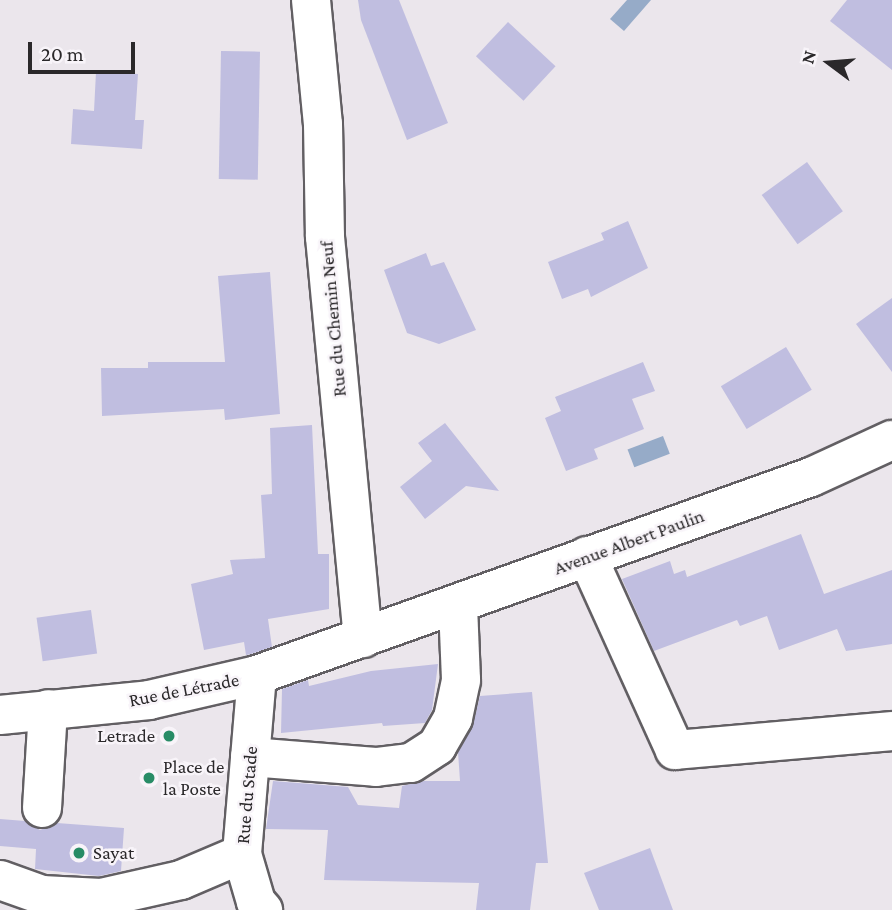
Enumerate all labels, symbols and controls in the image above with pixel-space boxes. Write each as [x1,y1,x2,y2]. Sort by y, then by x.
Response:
scale bar [32,28,138,72]
north arrow [794,28,864,98]
text: 20 m [41,42,84,66]
text: N [796,48,820,66]
street label: Rue du Chemin Neuf [315,240,351,398]
street label: Avenue Albert Paulin [551,504,707,580]
street label: Rue de Létrade [127,668,241,712]
place label: Letrade [97,725,155,747]
marker: Letrade [161,728,177,744]
street label: Rue du Stade [231,745,263,845]
place label: Place de la Poste [163,756,224,800]
marker: Place de la Poste [141,770,157,786]
place label: Sayat [93,842,134,864]
marker: Sayat [71,845,87,861]

